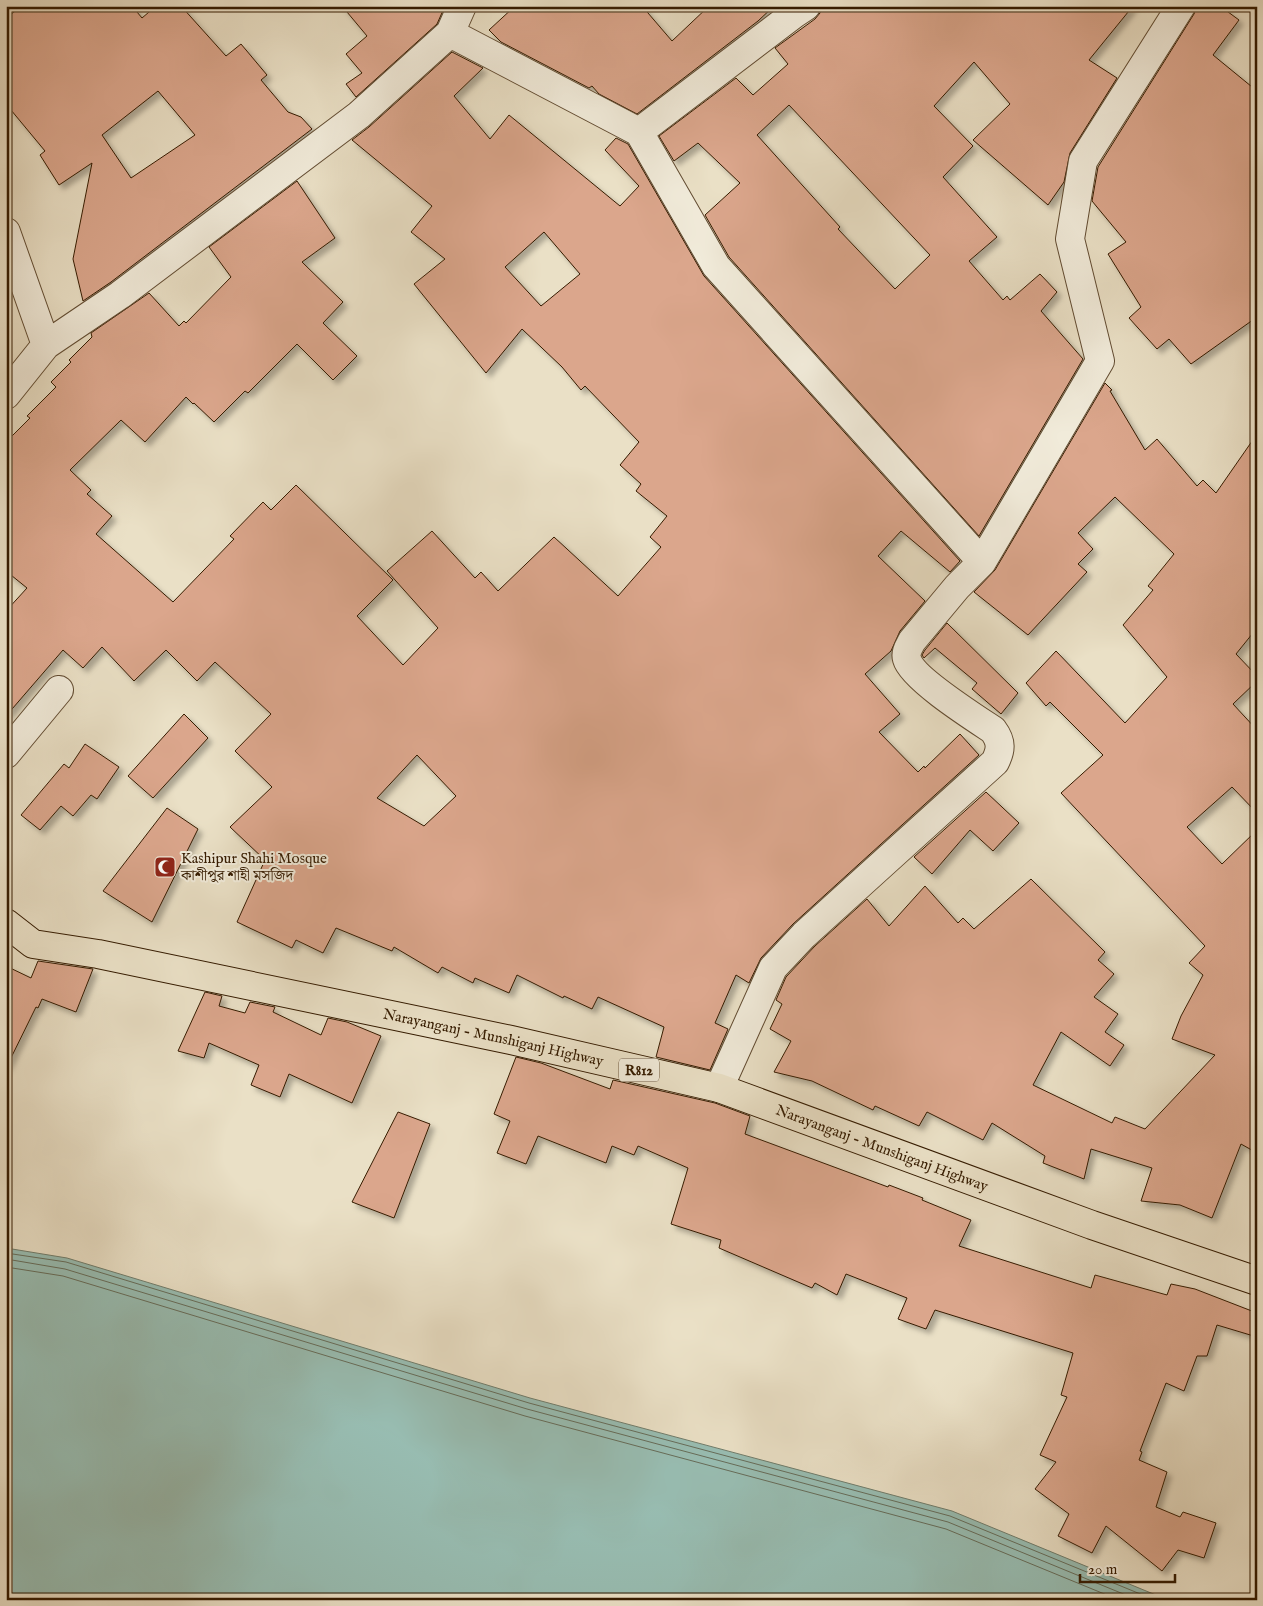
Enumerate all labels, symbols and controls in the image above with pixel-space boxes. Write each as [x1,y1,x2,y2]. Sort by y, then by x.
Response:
place label: Kashipur Shahi Mosque কাশীপুর শাহী মসজিদ [180,849,327,885]
mosque icon: Kashipur Shahi Mosque কাশীপুর শাহী মসজিদ [153,855,177,879]
street label: Narayanganj - Munshiganj Highway [381,1005,606,1071]
road number: R812 [619,1058,659,1082]
street label: Narayanganj - Munshiganj Highway [773,1101,991,1196]
scale bar [1080,1551,1176,1583]
text: 20 m [1088,1560,1118,1579]

